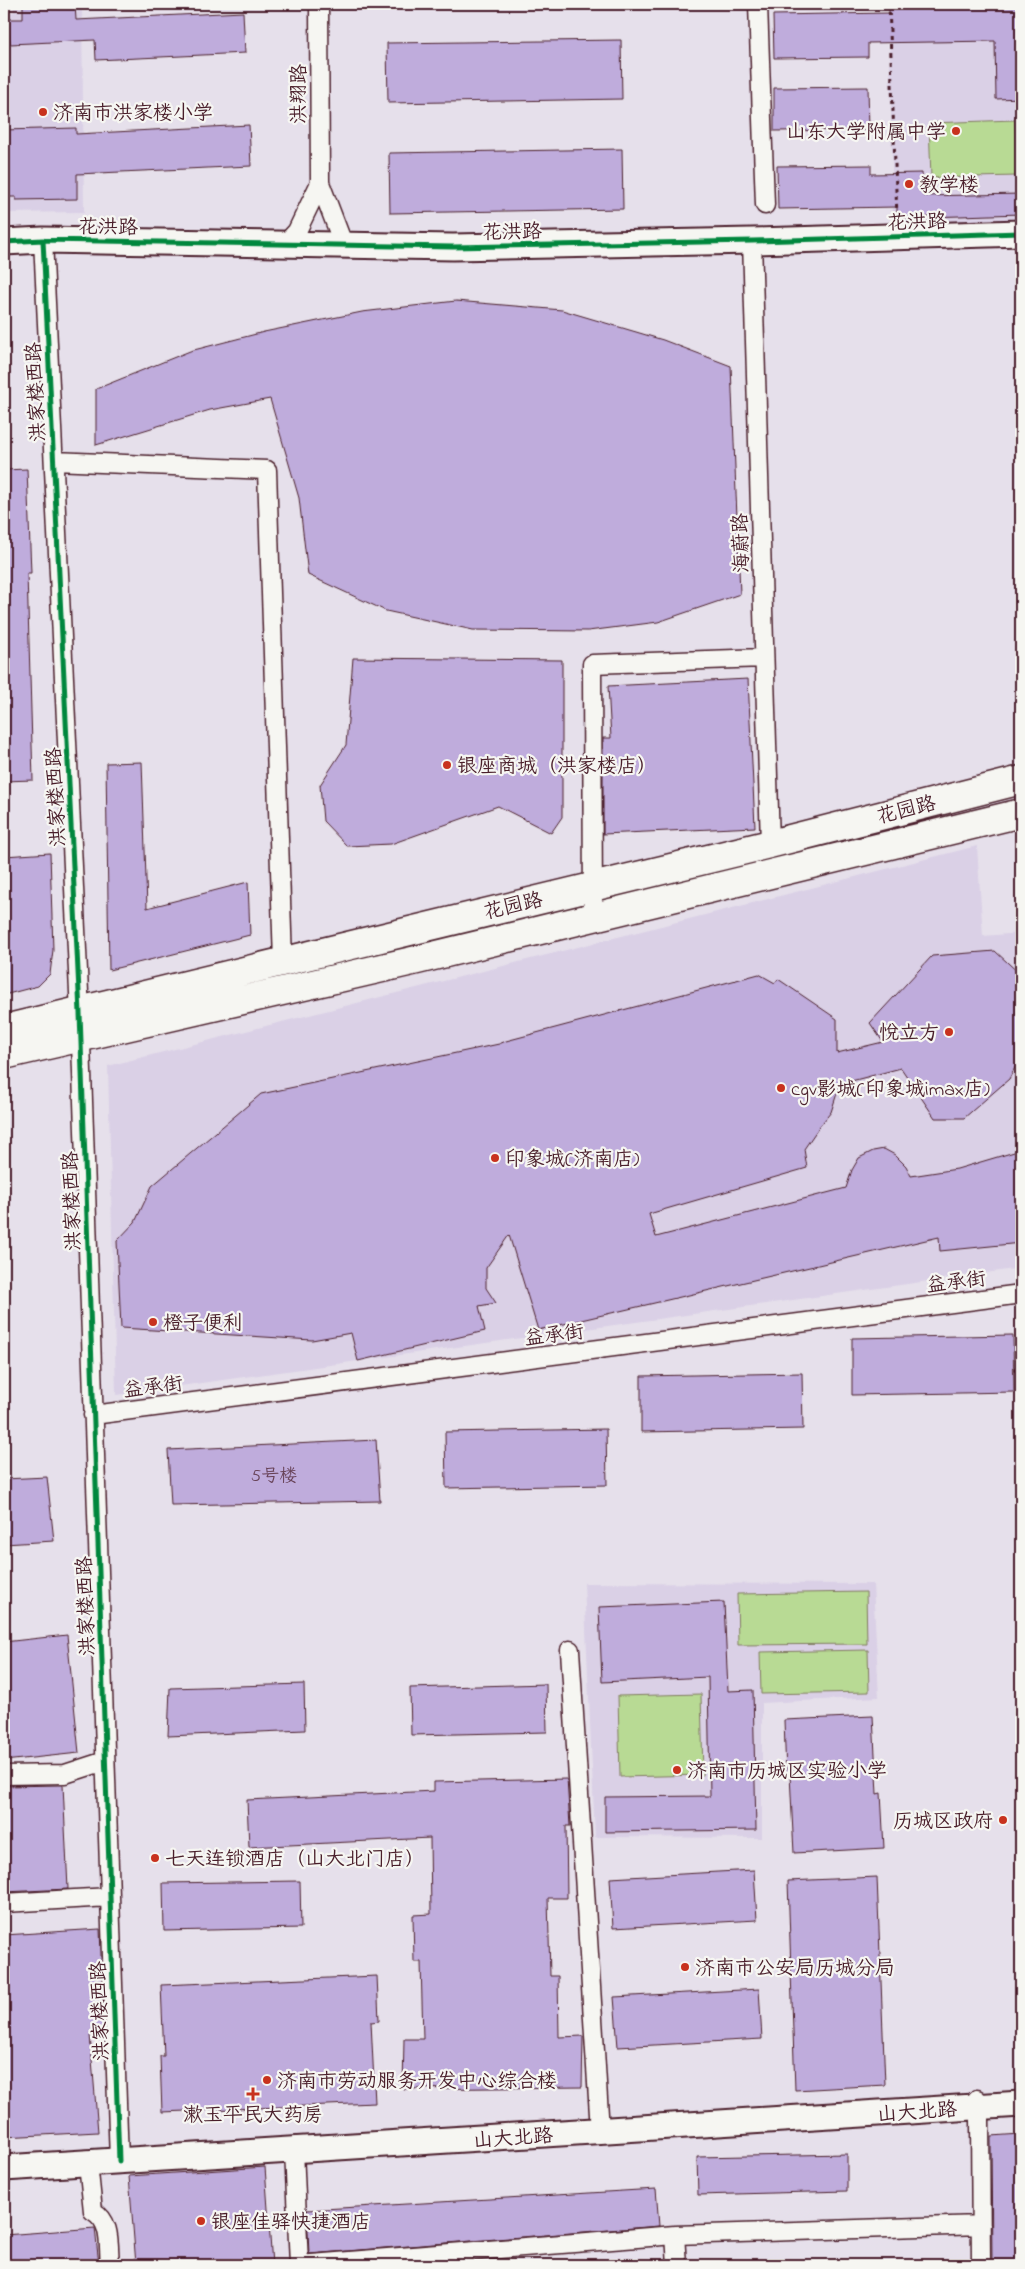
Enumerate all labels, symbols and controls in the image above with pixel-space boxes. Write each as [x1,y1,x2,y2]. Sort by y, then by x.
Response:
street label: 洪翔路 [286,63,315,124]
place label: 济南市洪家楼小学 [53,100,213,129]
marker: 济南市洪家楼小学 [37,106,49,118]
place label: 山东大学附属中学 [786,119,946,148]
marker: 山东大学附属中学 [950,125,962,137]
place label: 教学楼 [919,172,979,201]
marker: 教学楼 [903,178,915,190]
street label: 花洪路 [887,208,949,239]
street label: 花洪路 [78,213,139,244]
street label: 花洪路 [482,218,543,249]
street label: 洪家楼西路 [20,340,55,443]
street label: 海蔚路 [727,511,758,573]
street label: 洪家楼西路 [40,745,75,848]
place label: 银座商城（洪家楼店） [457,753,657,782]
marker: 银座商城（洪家楼店） [441,759,453,771]
street label: 花园路 [874,790,940,833]
street label: 花园路 [481,886,547,928]
place label: 悦立方 [879,1020,939,1049]
marker: 悦立方 [943,1026,955,1038]
place label: cgv影城(印象城imax店) [791,1076,990,1106]
marker: cgv影城(印象城imax店) [775,1082,787,1094]
place label: 印象城(济南店) [505,1146,639,1175]
street label: 洪家楼西路 [57,1149,90,1251]
marker: 印象城(济南店) [489,1152,501,1164]
street label: 益承街 [925,1265,988,1302]
place label: 橙子便利 [163,1310,243,1339]
marker: 橙子便利 [147,1316,159,1328]
street label: 益承街 [523,1318,586,1355]
street label: 益承街 [122,1370,185,1407]
house number: 5号楼 [251,1464,297,1490]
street label: 洪家楼西路 [71,1554,104,1656]
place label: 济南市历城区实验小学 [687,1758,887,1787]
marker: 济南市历城区实验小学 [671,1764,683,1776]
place label: 历城区政府 [893,1808,993,1837]
marker: 历城区政府 [997,1814,1009,1826]
place label: 七天连锁酒店（山大北门店） [165,1846,425,1875]
marker: 七天连锁酒店（山大北门店） [149,1852,161,1864]
place label: 济南市公安局历城分局 [695,1955,895,1984]
street label: 洪家楼西路 [85,1959,118,2061]
marker: 济南市公安局历城分局 [679,1961,691,1973]
place label: 济南市劳动服务开发中心综合楼 [277,2068,557,2097]
marker: 济南市劳动服务开发中心综合楼 [261,2074,273,2086]
marker: 漱玉平民大药房 [247,2088,259,2100]
street label: 山大北路 [876,2096,959,2131]
place label: 漱玉平民大药房 [183,2102,323,2131]
street label: 山大北路 [472,2122,555,2157]
place label: 银座佳驿快捷酒店 [211,2209,371,2238]
marker: 银座佳驿快捷酒店 [195,2215,207,2227]

